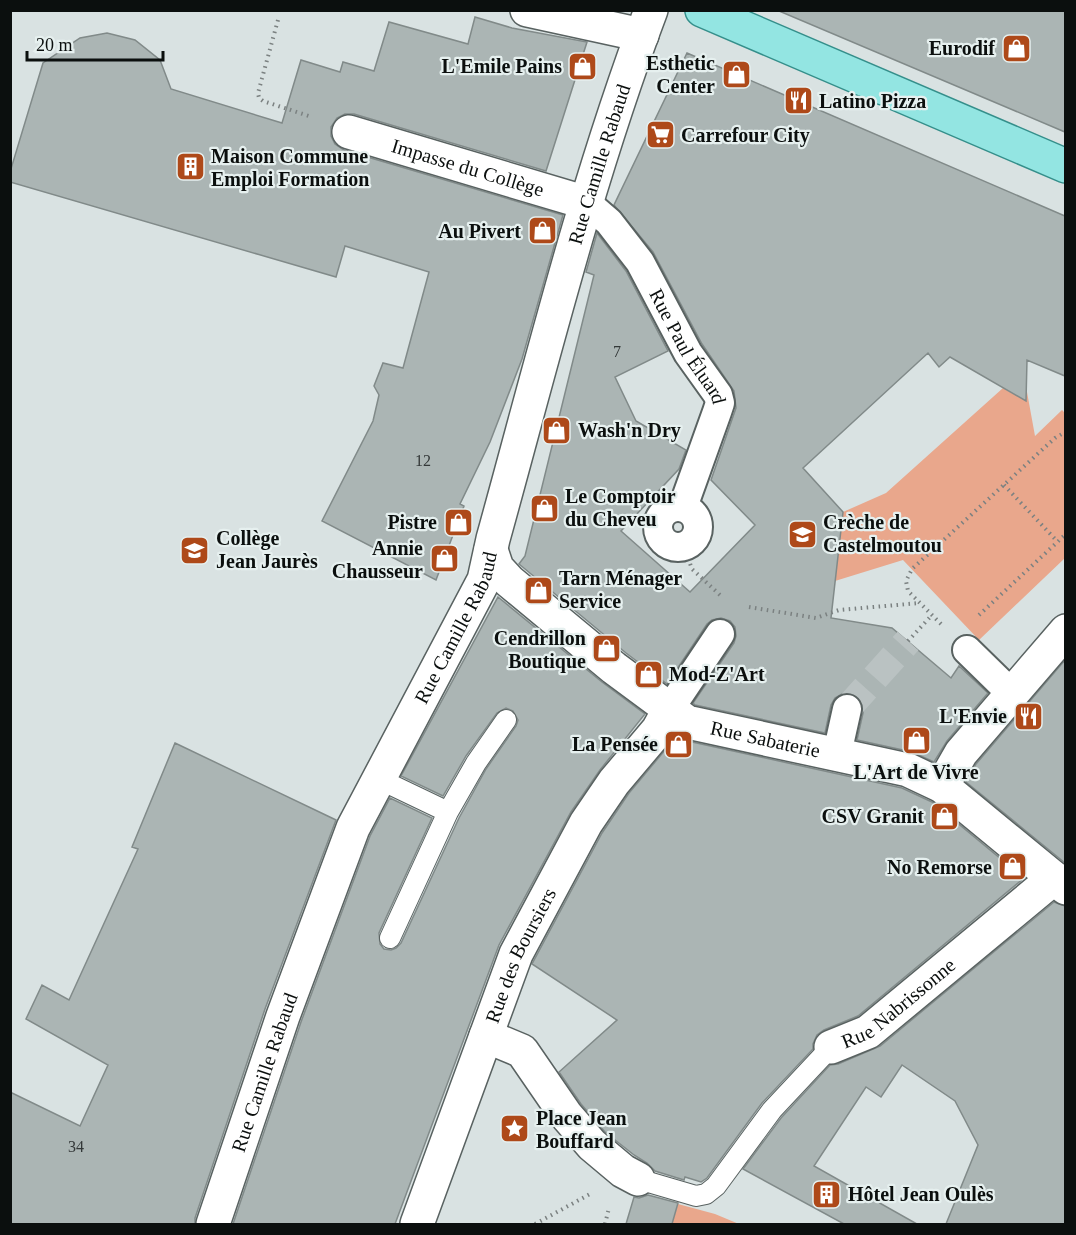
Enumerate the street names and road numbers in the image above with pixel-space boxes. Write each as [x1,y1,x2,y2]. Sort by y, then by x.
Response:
street label: Rue Camille Rabaud [564,81,635,247]
street label: Impasse du Collège [389,134,547,201]
street label: Rue Paul Éluard [645,285,731,406]
street label: Rue Camille Rabaud [410,549,501,707]
street label: Rue Sabaterie [708,716,822,762]
street label: Rue des Boursiers [481,884,560,1026]
street label: Rue Nabrissonne [838,953,960,1053]
street label: Rue Camille Rabaud [227,990,302,1155]

